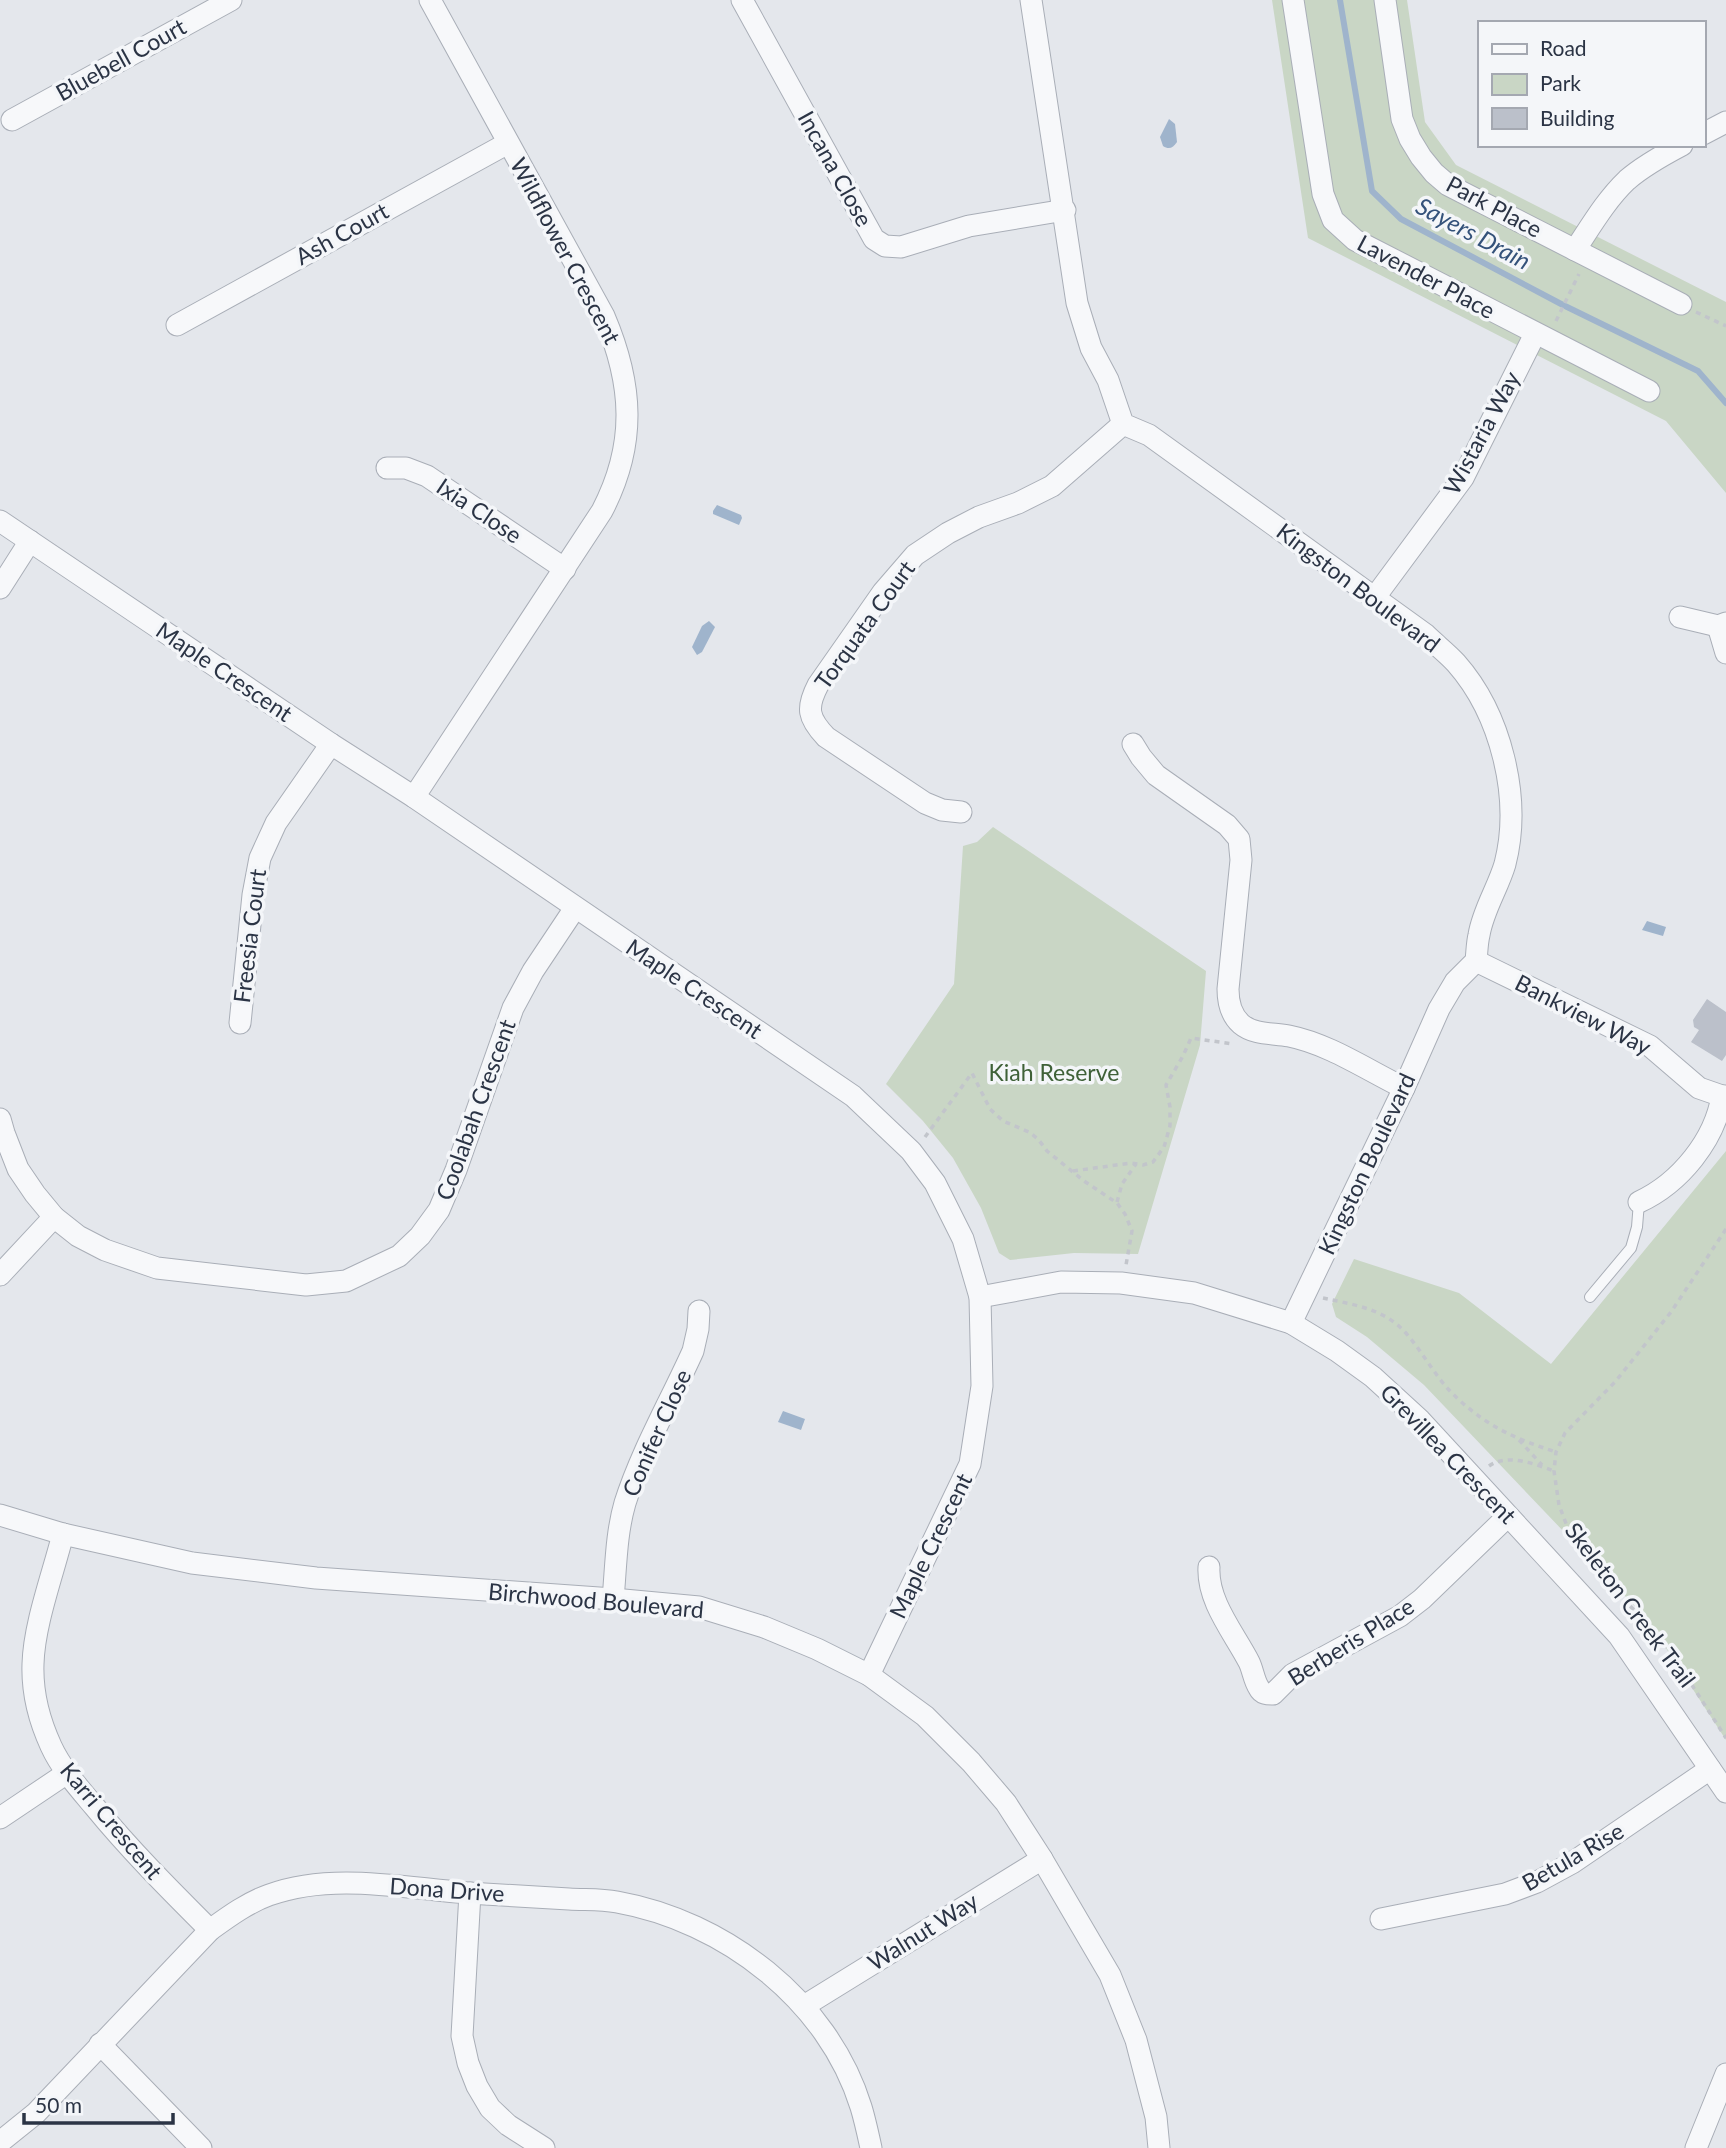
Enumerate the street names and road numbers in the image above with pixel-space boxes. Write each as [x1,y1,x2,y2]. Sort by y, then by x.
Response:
street label: Bluebell Court [51,12,191,106]
street label: Incana Close [793,106,879,231]
street label: Wildflower Crescent [505,153,627,349]
street label: Park Place [1442,169,1547,243]
street label: Ash Court [290,196,394,270]
street label: Lavender Place [1353,228,1500,324]
street label: Wistaria Way [1437,366,1525,499]
street label: Ixia Close [432,472,527,549]
street label: Kingston Boulevard [1271,517,1446,658]
street label: Torquata Court [808,554,921,694]
street label: Maple Crescent [151,615,298,727]
street label: Freesia Court [227,867,271,1004]
street label: Maple Crescent [621,932,768,1044]
street label: Bankview Way [1511,968,1656,1060]
street label: Coolabah Crescent [429,1015,521,1204]
street label: Kingston Boulevard [1312,1068,1420,1259]
street label: Conifer Close [616,1365,697,1500]
street label: Grevillea Crescent [1375,1378,1523,1529]
street label: Maple Crescent [883,1468,978,1623]
street label: Skeleton Creek Trail [1560,1517,1702,1692]
street label: Birchwood Boulevard [487,1577,705,1623]
street label: Berberis Place [1282,1591,1419,1691]
street label: Karri Crescent [55,1756,169,1885]
street label: Betula Rise [1517,1816,1628,1896]
street label: Dona Drive [389,1871,506,1907]
street label: Walnut Way [862,1886,983,1976]

